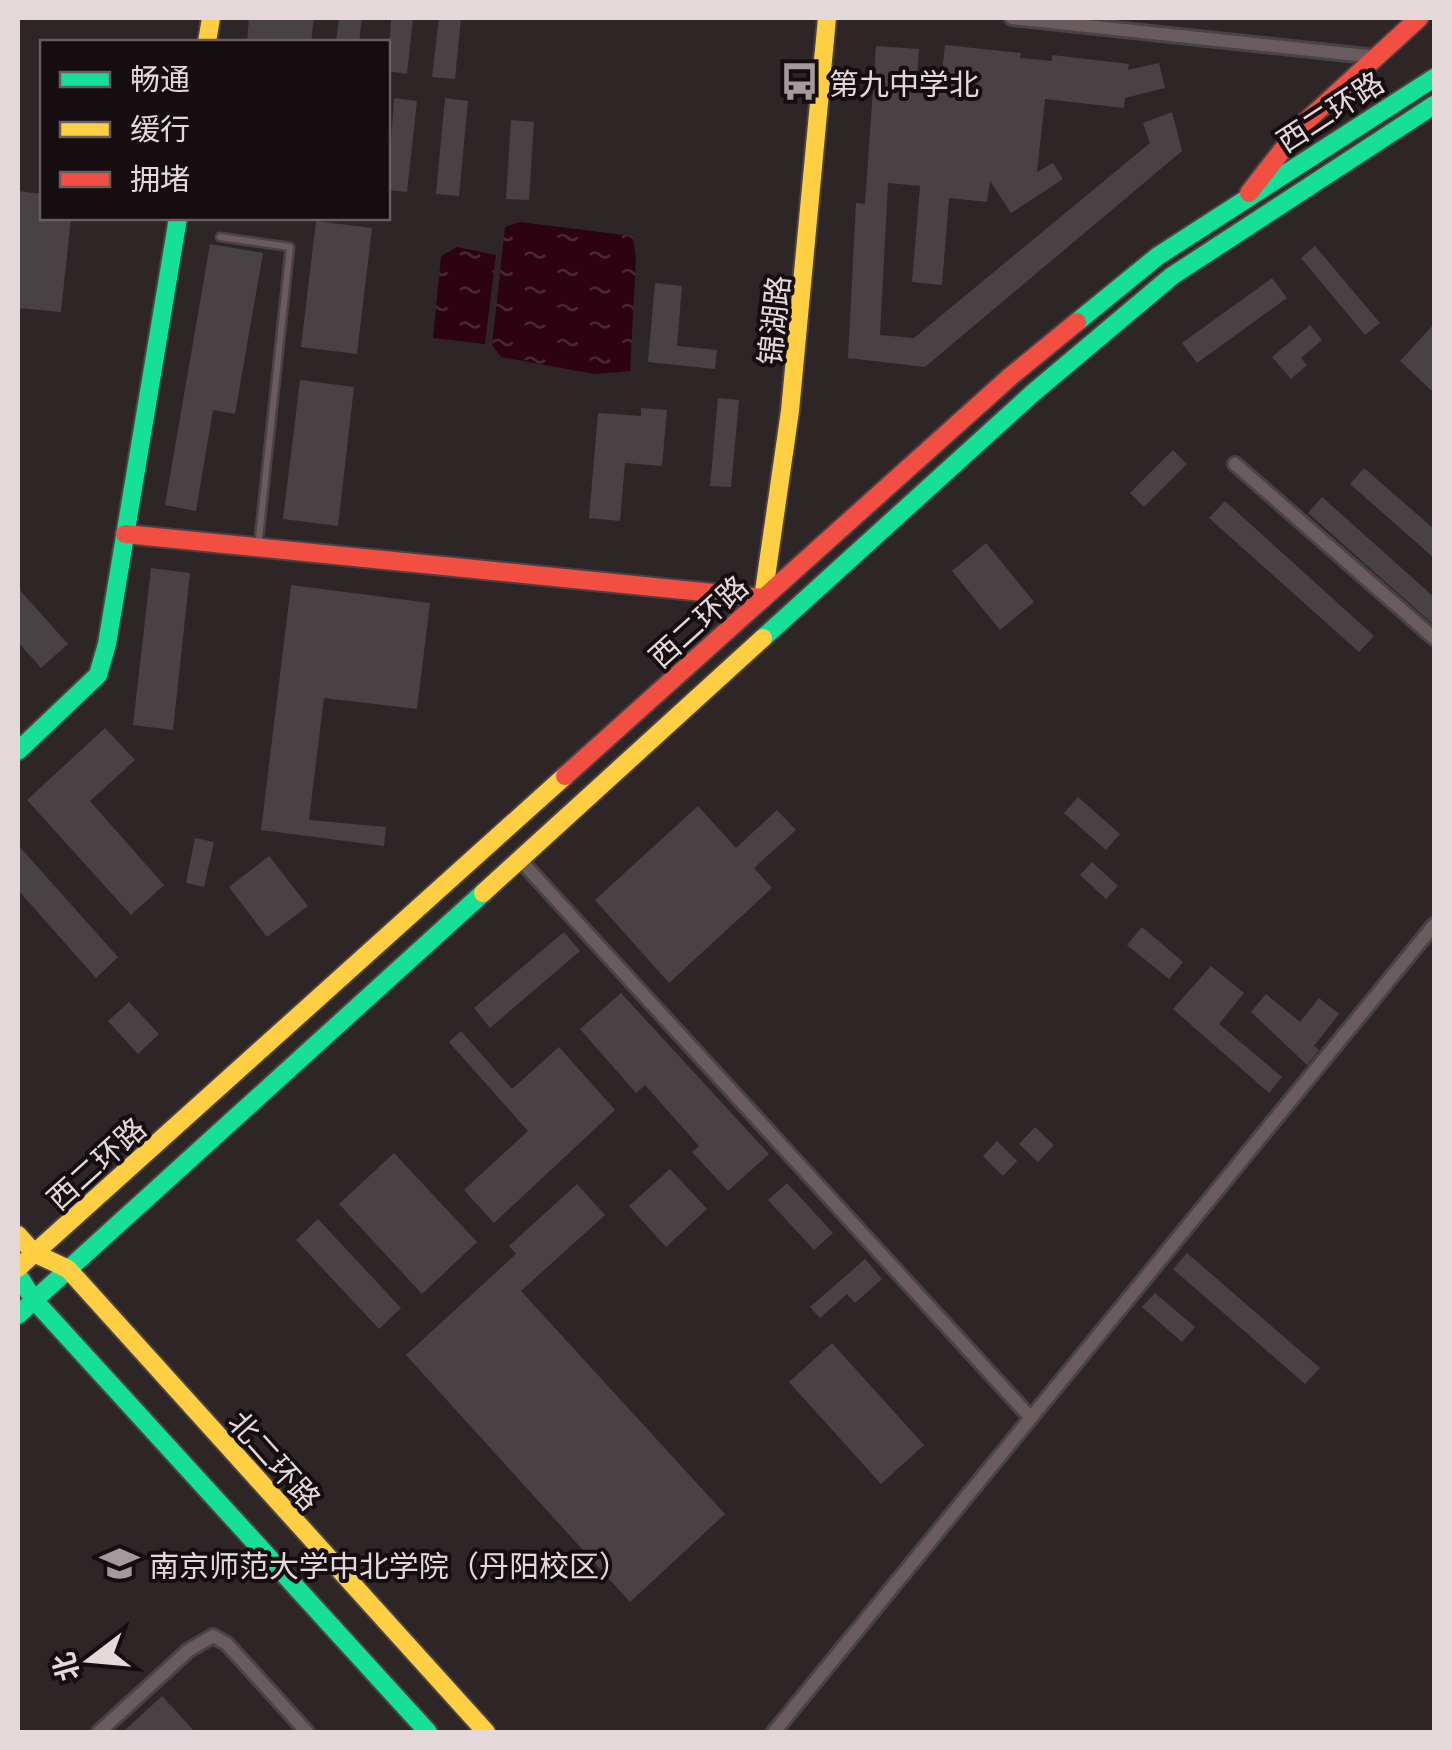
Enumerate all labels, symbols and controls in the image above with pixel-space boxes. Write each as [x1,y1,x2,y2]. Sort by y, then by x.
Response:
legend [40,40,390,220]
text: 畅通 [130,55,190,99]
street label: 西二环路 [1267,59,1391,161]
place label: 第九中学北 [829,60,979,104]
bus stop icon: 第九中学北 [778,61,820,103]
text: 缓行 [130,105,190,149]
text: 拥堵 [130,155,190,199]
street label: 锦湖路 [745,273,799,367]
street label: 西二环路 [638,564,756,676]
street label: 西二环路 [36,1106,154,1218]
street label: 北二环路 [220,1400,332,1518]
place label: 南京师范大学中北学院（丹阳校区） [149,1542,629,1586]
school or university icon: 南京师范大学中北学院（丹阳校区） [98,1543,140,1585]
north arrow [40,1610,140,1710]
text: 北 [41,1648,87,1686]

